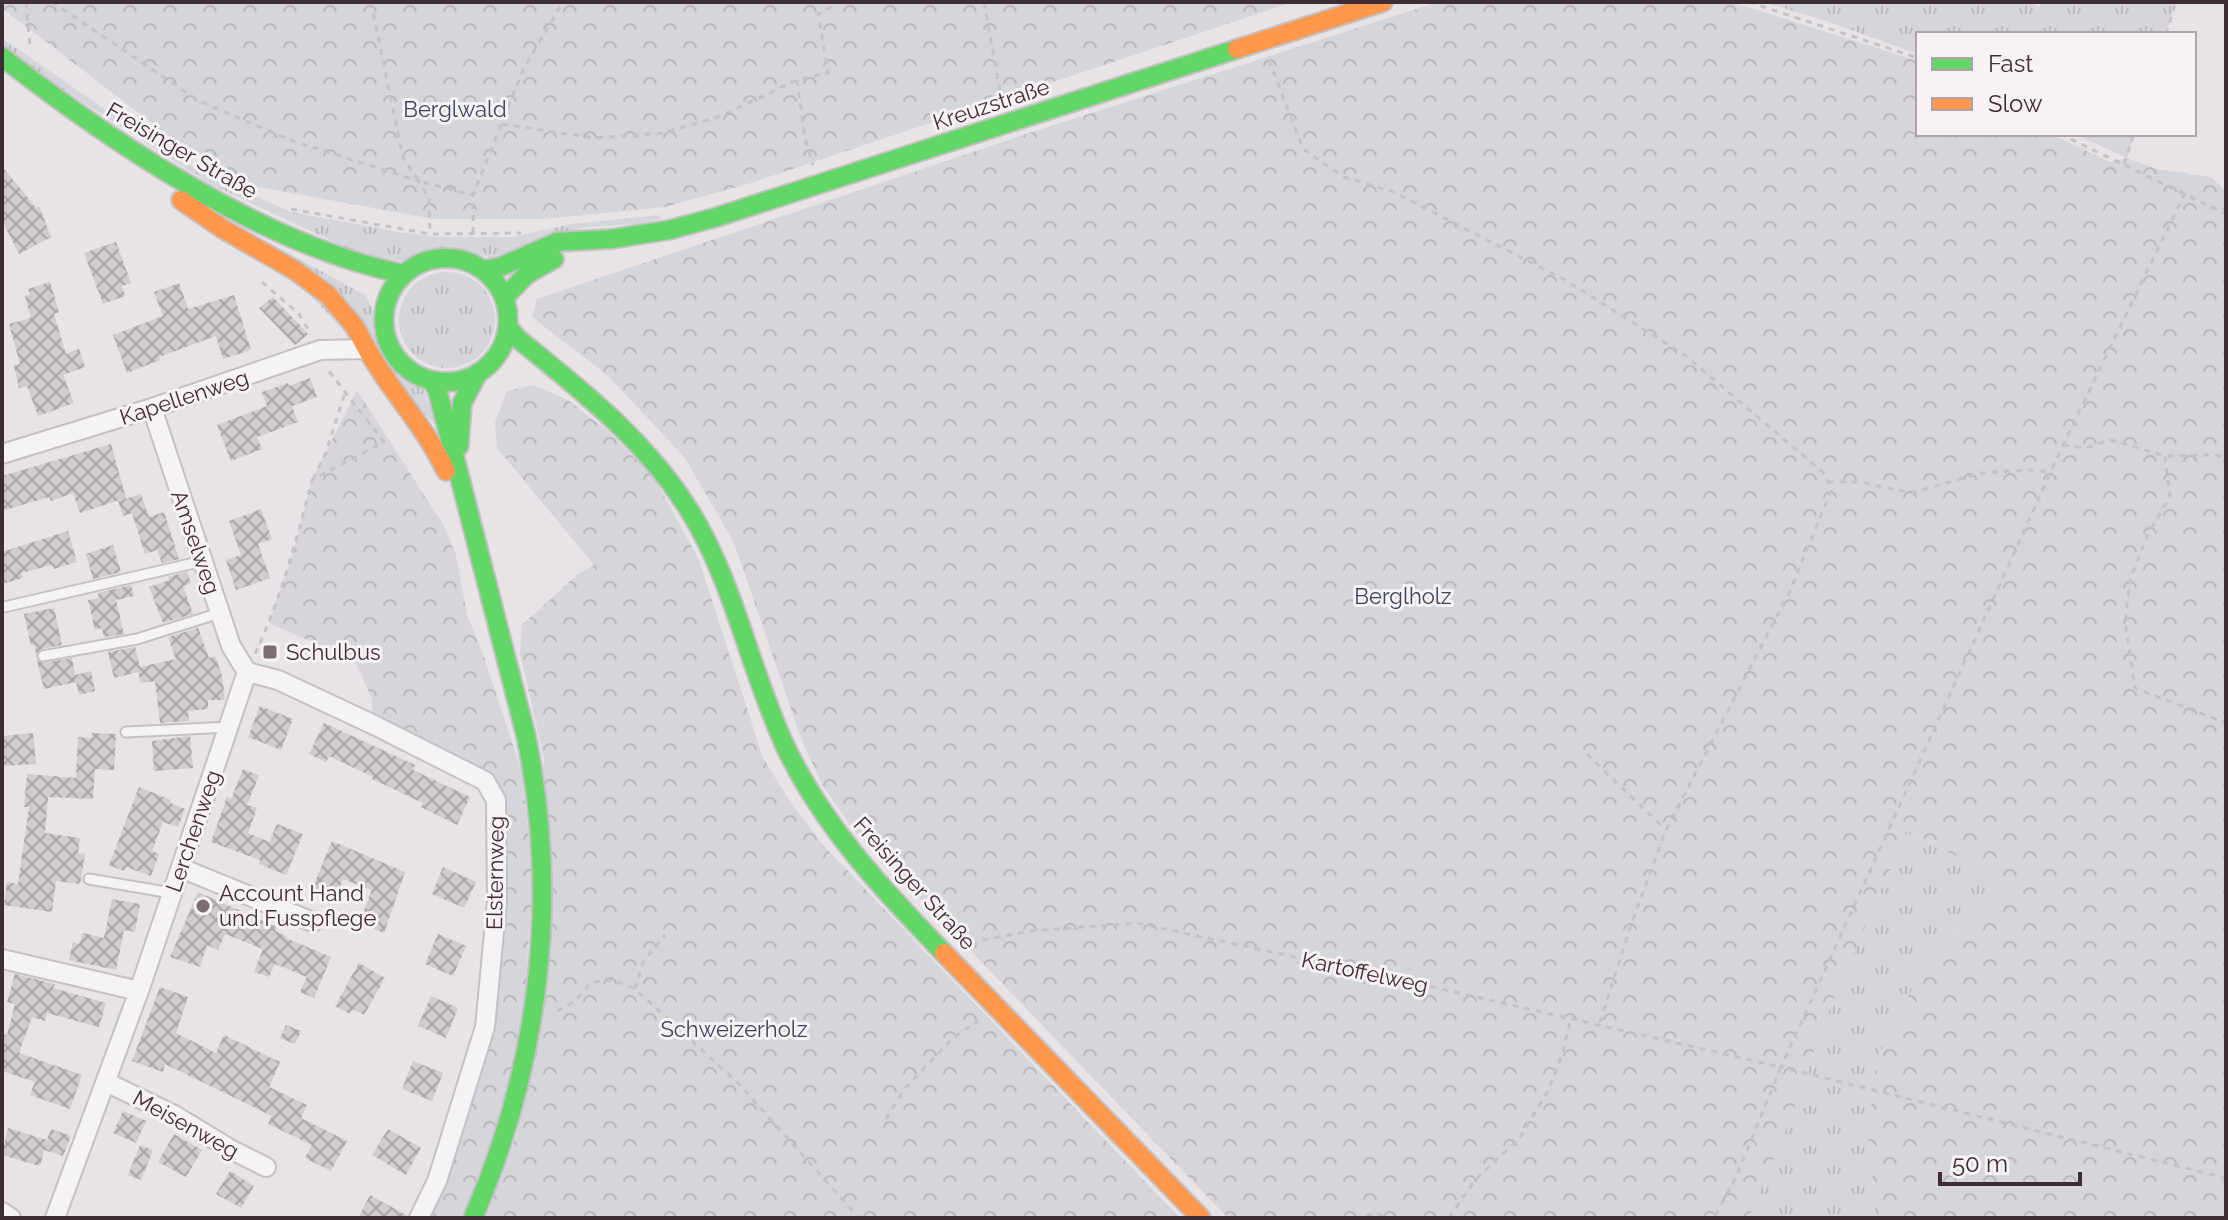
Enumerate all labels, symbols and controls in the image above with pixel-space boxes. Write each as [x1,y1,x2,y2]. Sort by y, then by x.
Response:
legend [1916,32,2196,136]
text: Fast [1988,49,2033,78]
street label: Kreuzstraße [929,73,1053,135]
text: Slow [1988,89,2043,118]
street label: Freisinger Straße [102,96,262,204]
park label: Berglwald [403,96,507,122]
street label: Kapellenweg [116,364,252,430]
street label: Amselweg [166,487,226,597]
park label: Berglholz [1354,583,1452,609]
place label: Schulbus [286,639,381,665]
marker: Schulbus [261,643,279,661]
street label: Lerchenweg [160,767,226,895]
street label: Freisinger Straße [848,811,982,955]
street label: Elsternweg [481,816,509,930]
place label: Account Hand und Fusspflege [219,880,376,931]
marker: Account Hand und Fusspflege [194,897,212,915]
street label: Kartoffelweg [1299,946,1431,998]
park label: Schweizerholz [660,1016,808,1042]
street label: Meisenweg [129,1084,243,1164]
scale bar [1940,1136,2080,1186]
text: 50 m [1952,1149,2008,1178]

